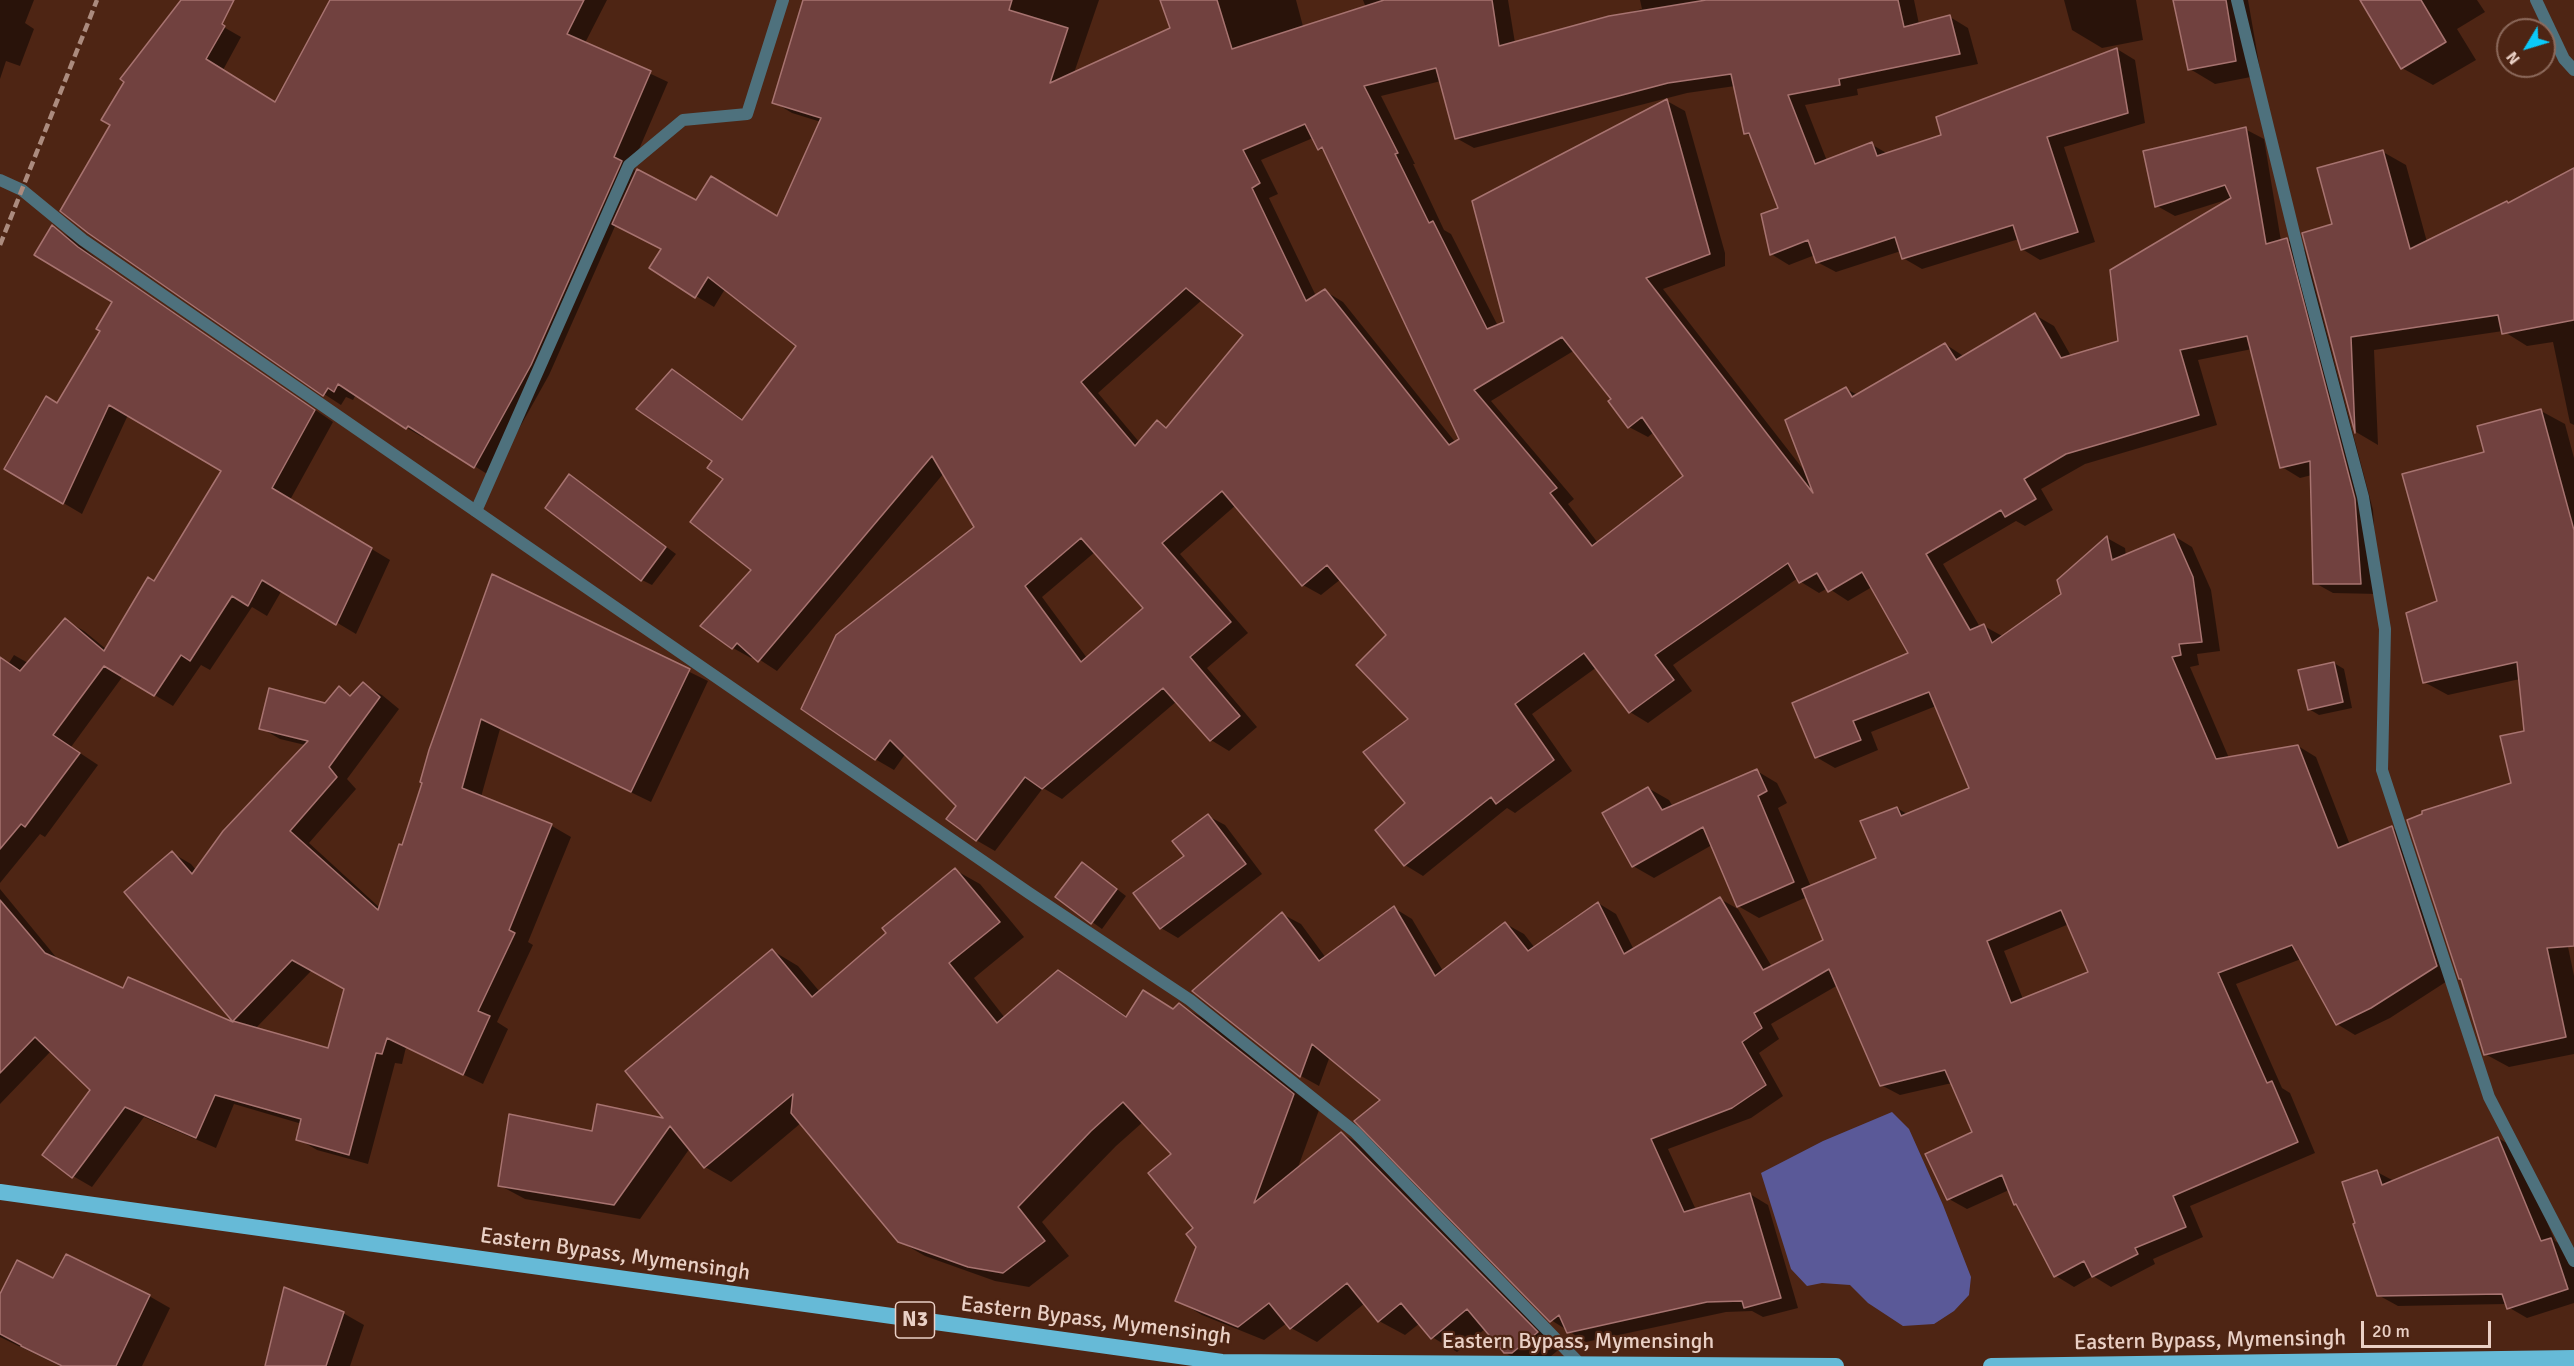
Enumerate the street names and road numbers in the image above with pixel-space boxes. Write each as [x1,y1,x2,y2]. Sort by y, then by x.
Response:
street label: Eastern Bypass, Mymensingh [478,1223,752,1287]
street label: Eastern Bypass, Mymensingh [959,1291,1233,1351]
road number: N3 [896,1302,934,1338]
street label: Eastern Bypass, Mymensingh [2074,1325,2346,1357]
street label: Eastern Bypass, Mymensingh [1442,1329,1714,1355]

